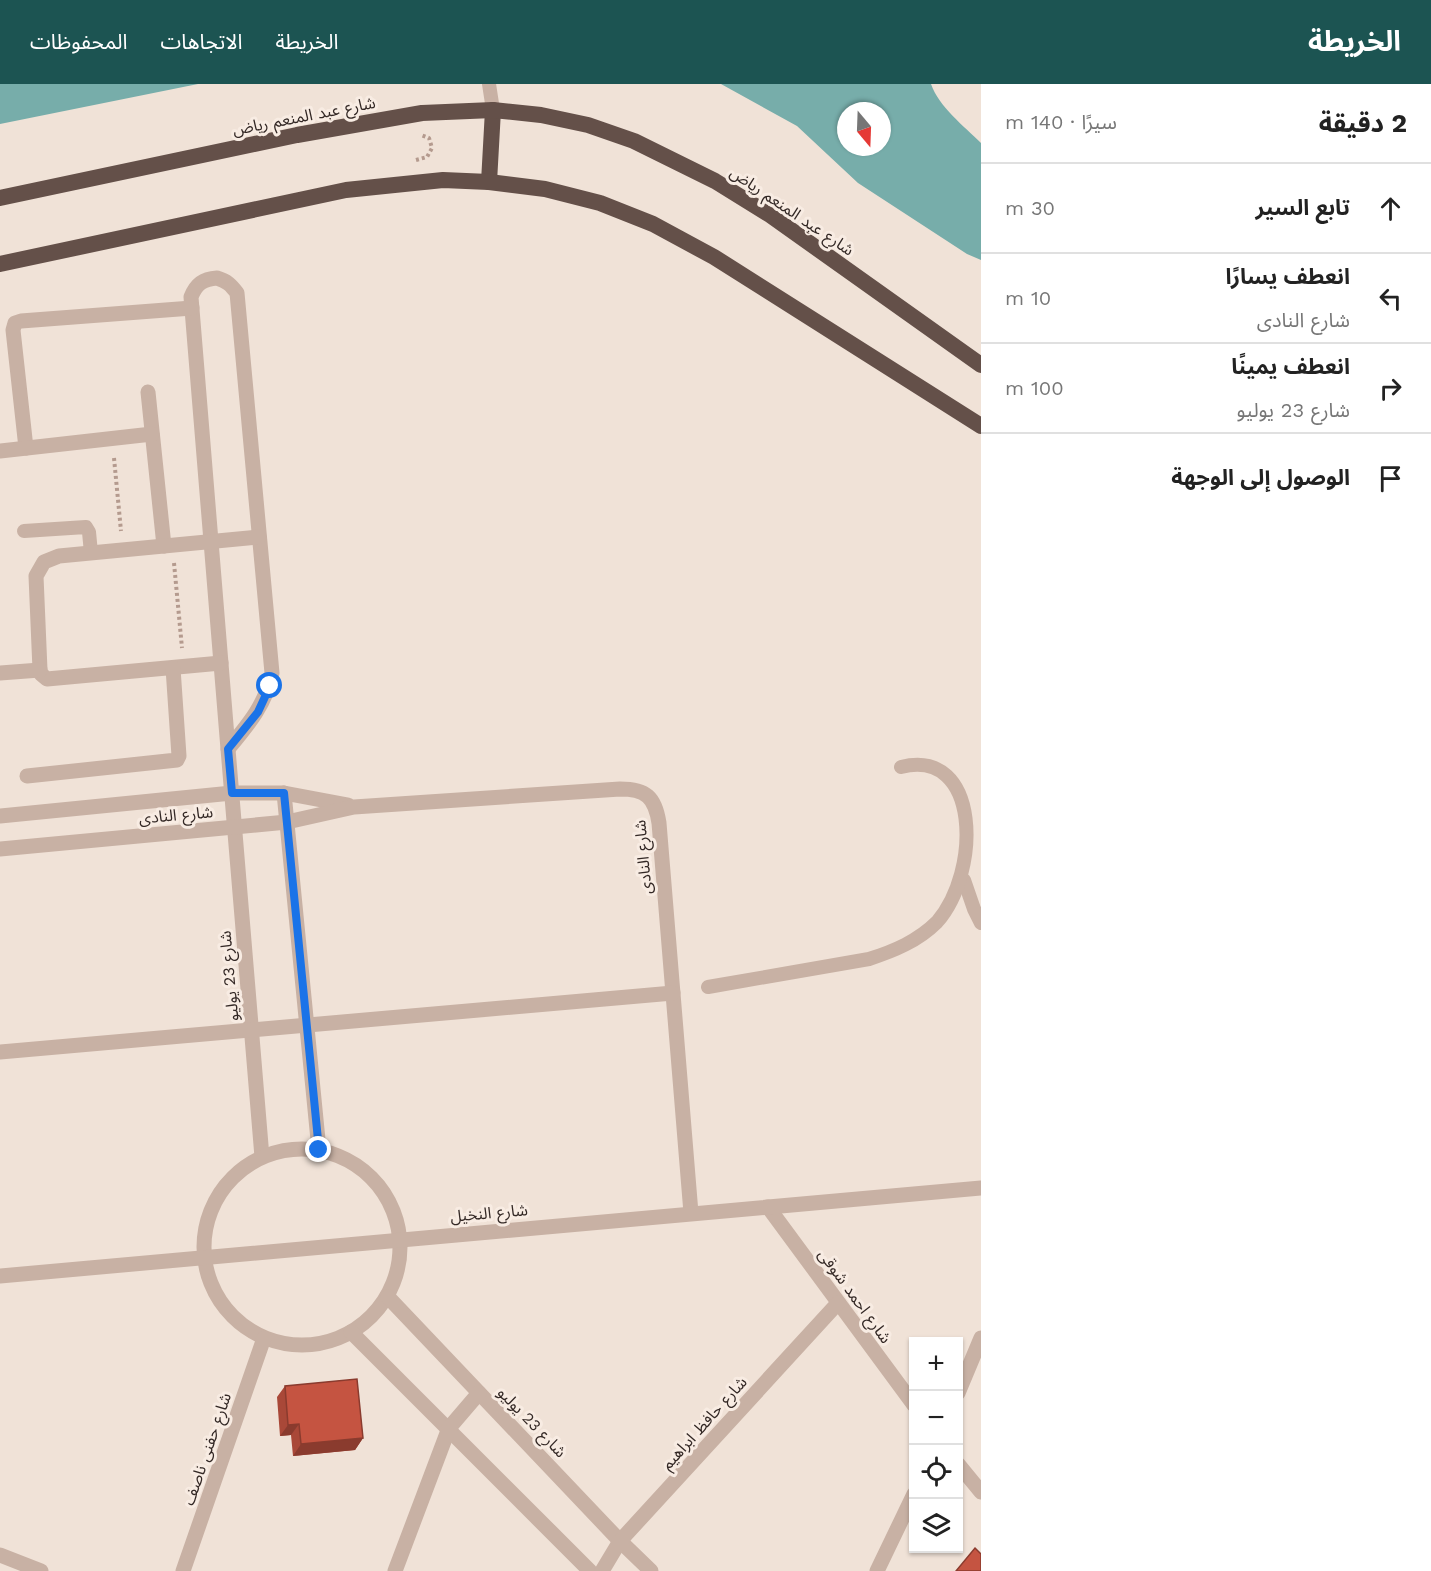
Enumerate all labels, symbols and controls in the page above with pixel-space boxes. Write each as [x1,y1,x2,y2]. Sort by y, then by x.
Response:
text: الخريطة [1308,25,1401,58]
text: المحفوظات [30,29,127,54]
text: الاتجاهات [160,29,242,54]
text: الخريطة [275,29,338,54]
street label: شارع عبد المنعم رياض [231,93,378,142]
north arrow [837,102,891,156]
text: 2 دقيقة [1319,108,1407,138]
text: سيرًا · 140 m [1005,110,1117,134]
street label: شارع عبد المنعم رياض [725,162,858,262]
icon: ahead [1374,192,1407,225]
text: تابع السير [1255,195,1350,220]
text: 30 m [1005,196,1055,220]
text: انعطف يسارًا [1226,264,1350,289]
icon: left [1374,282,1407,315]
text: 10 m [1005,286,1051,310]
text: شارع النادى [1257,308,1350,332]
text: انعطف يمينًا [1231,354,1350,379]
icon: right [1374,372,1407,405]
text: 100 m [1005,376,1064,400]
text: شارع 23 يوليو [1237,398,1350,422]
icon: arrive [1374,462,1407,495]
text: الوصول إلى الوجهة [1171,465,1350,490]
route start [256,672,282,698]
street label: شارع النادى [138,802,214,831]
street label: شارع النادى [630,819,659,895]
street label: شارع 23 يوليو [216,930,245,1022]
route end [305,1136,331,1162]
street label: شارع النخيل [449,1200,529,1229]
street label: شارع احمد شوقى [812,1245,896,1349]
map controls [909,1337,963,1553]
button: + [909,1337,963,1391]
street label: شارع حافظ ابراهيم [657,1373,753,1475]
street label: شارع 23 يوليو [491,1383,570,1463]
street label: شارع حفنى ناصف [179,1390,238,1509]
button: − [909,1391,963,1445]
button: locate [909,1445,963,1499]
button: layers [909,1499,963,1553]

